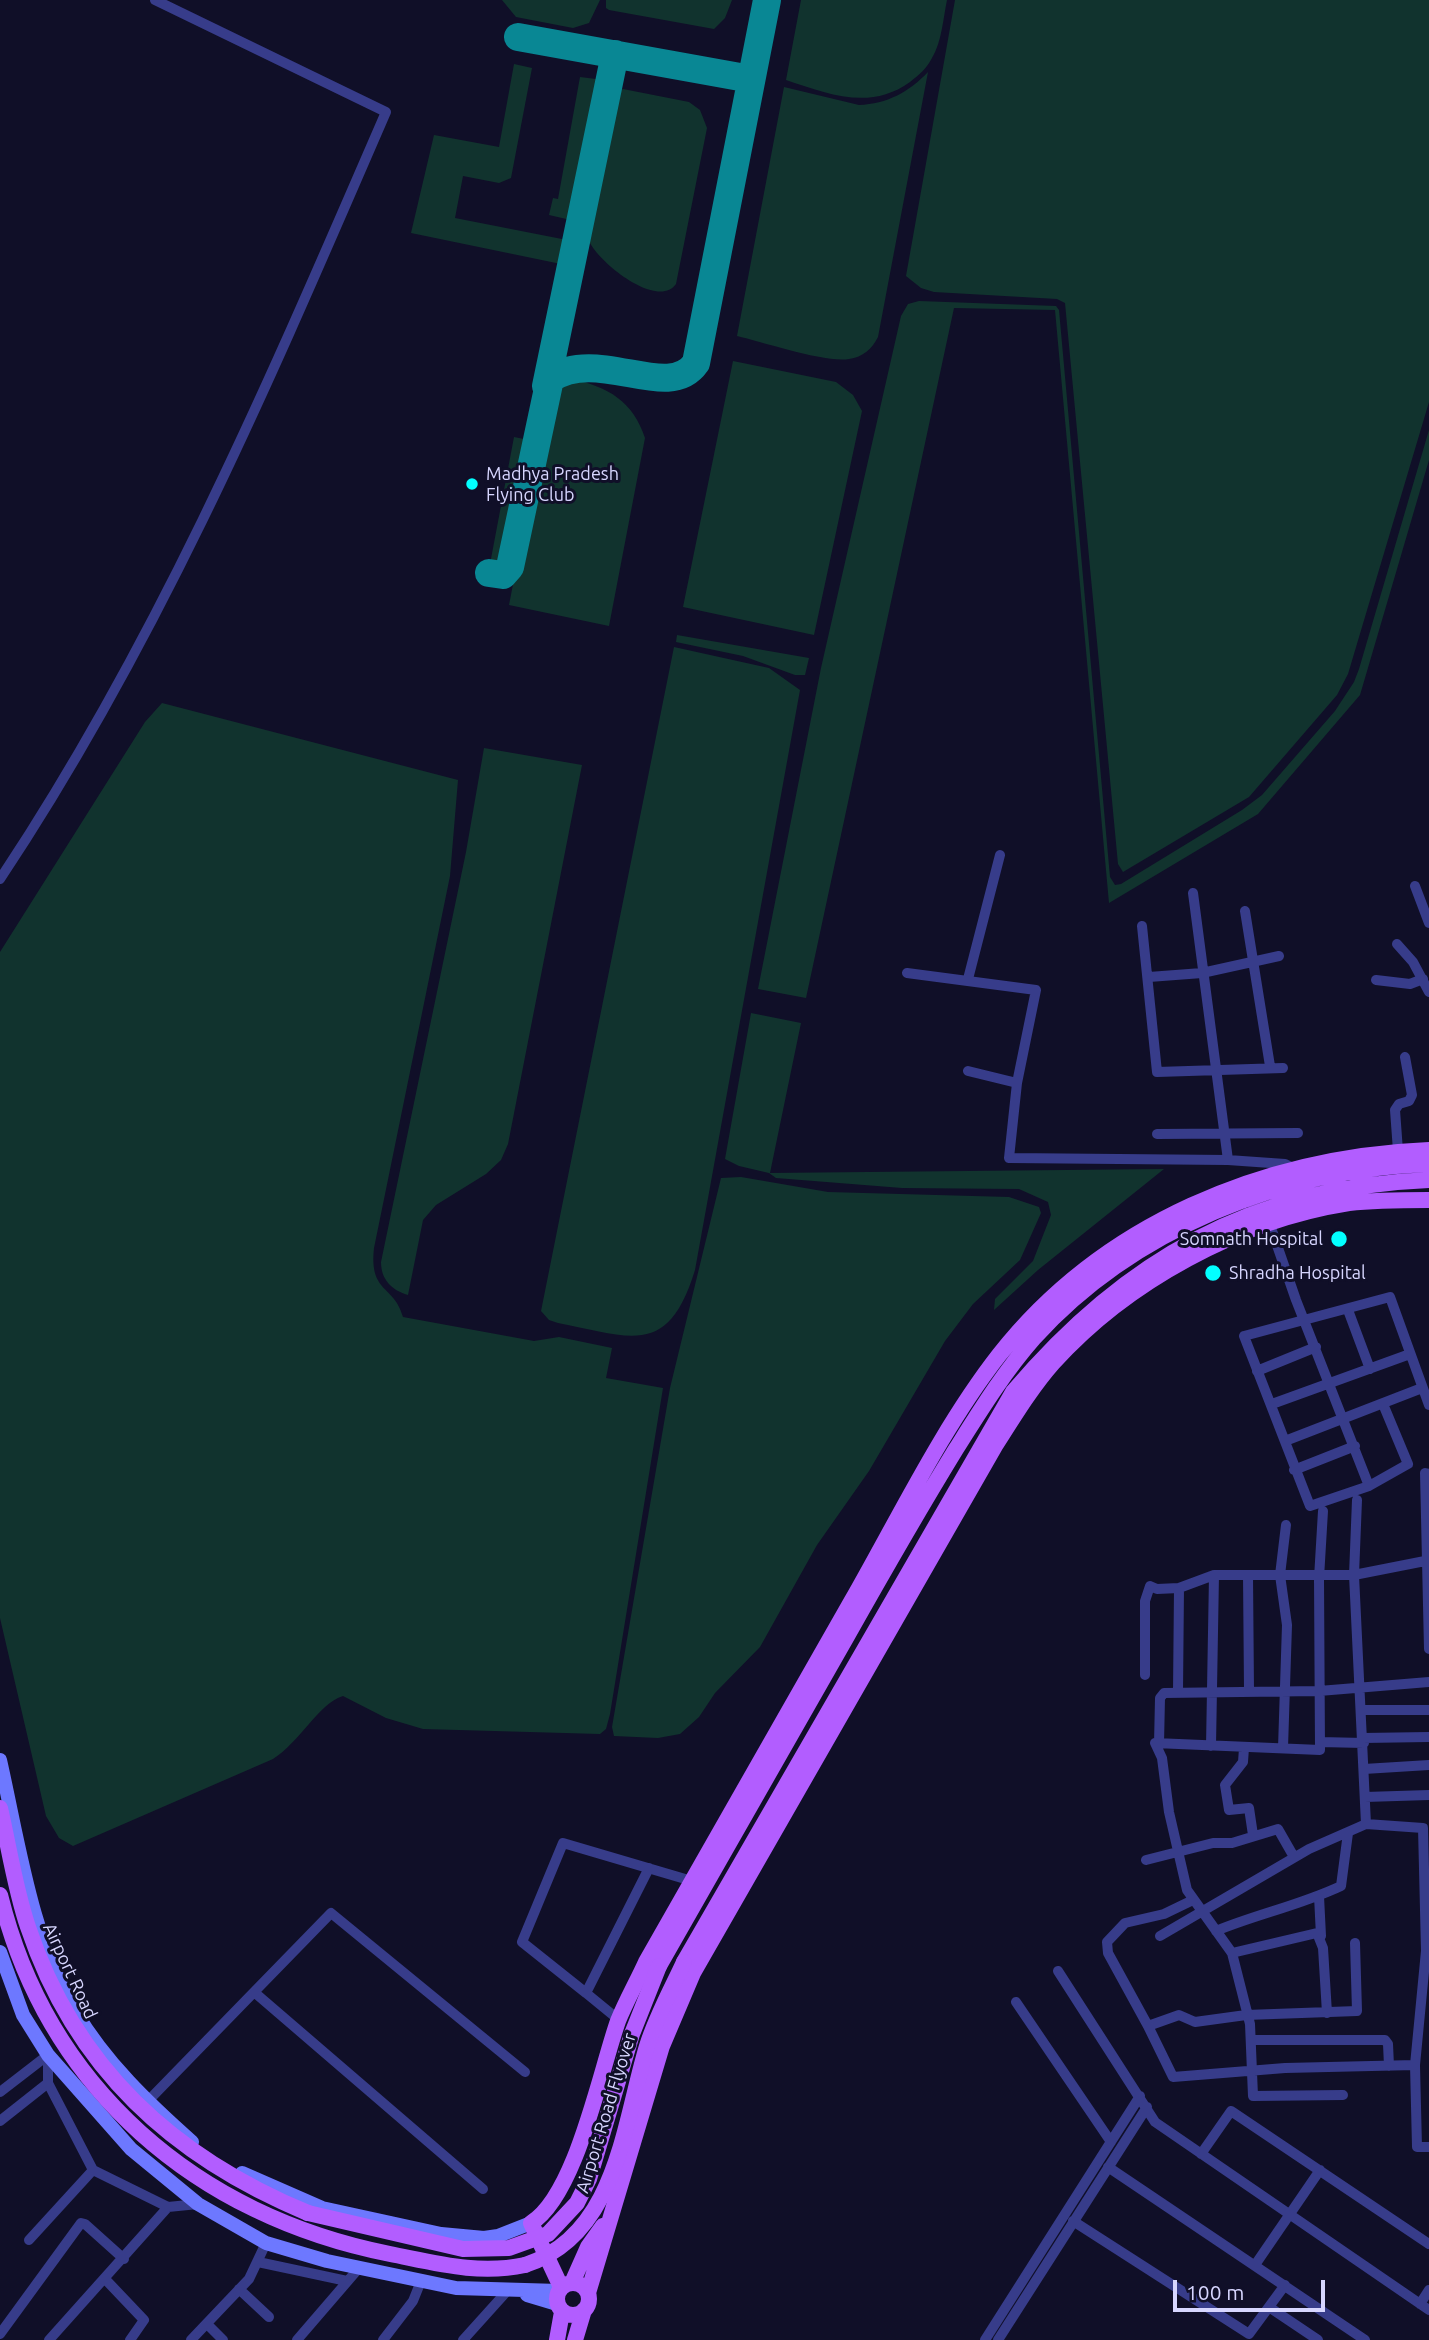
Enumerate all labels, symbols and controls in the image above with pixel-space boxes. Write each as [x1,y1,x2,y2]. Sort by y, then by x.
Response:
place label: Madhya Pradesh Flying Club [486,463,619,505]
marker: Madhya Pradesh Flying Club [464,476,480,492]
place label: Somnath Hospital [1180,1228,1323,1250]
marker: Somnath Hospital [1329,1229,1349,1249]
place label: Shradha Hospital [1229,1262,1366,1284]
marker: Shradha Hospital [1203,1263,1223,1283]
street label: Airport Road [38,1920,102,2022]
street label: Airport Road Flyover [571,2030,641,2196]
scale bar [1177,2266,1329,2310]
text: 100 m [1186,2280,1244,2304]

